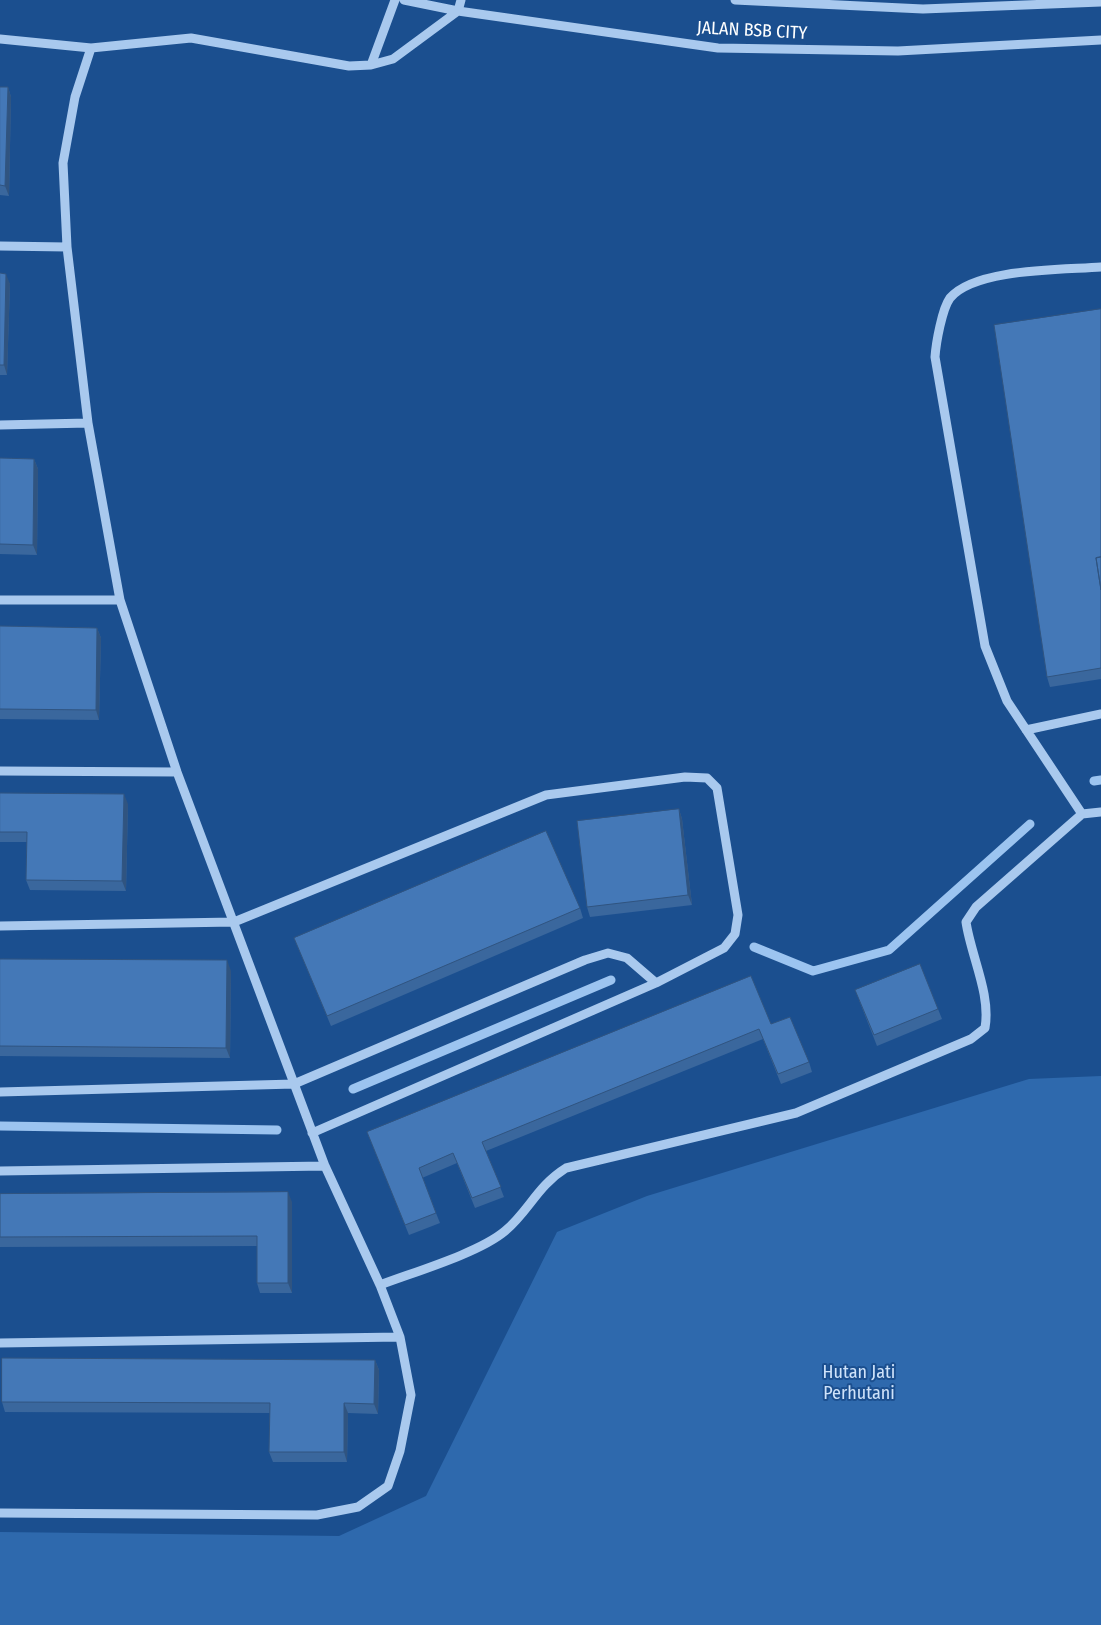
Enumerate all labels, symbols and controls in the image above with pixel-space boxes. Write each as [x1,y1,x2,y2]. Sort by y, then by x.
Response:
street label: JALAN BSB CITY [696,17,808,45]
park label: Hutan Jati Perhutani [823,1362,895,1405]

